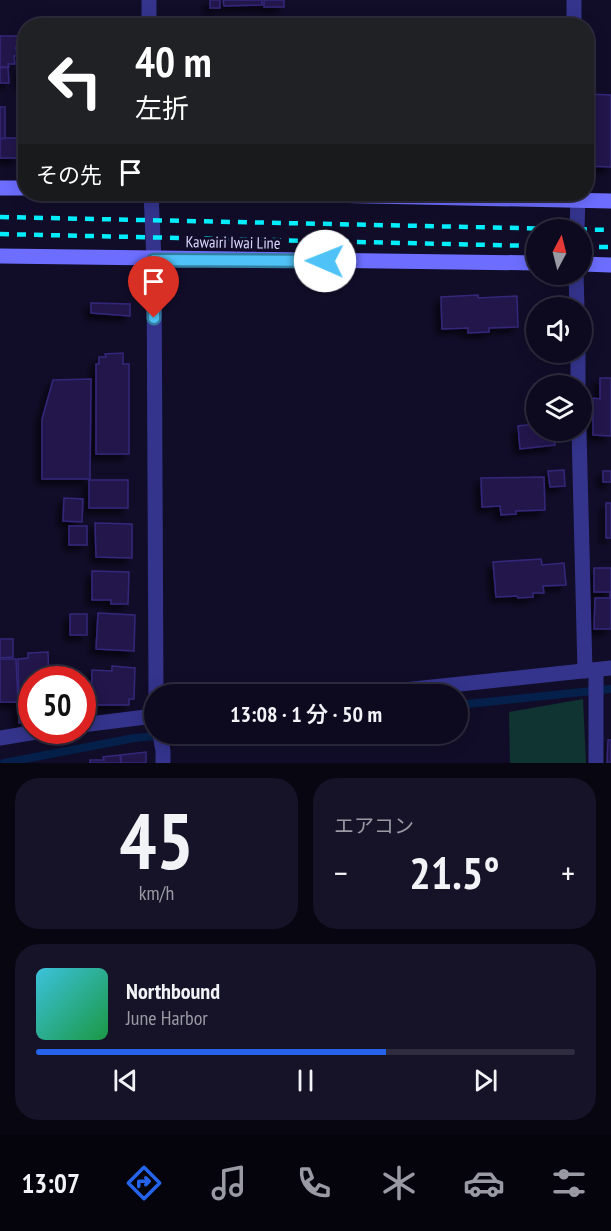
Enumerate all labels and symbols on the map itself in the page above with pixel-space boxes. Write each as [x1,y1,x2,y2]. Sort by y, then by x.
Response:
north arrow [526,219,592,285]
position arrow [293,229,357,293]
street label: Kawairi Iwai Line [185,231,281,253]
pin [128,256,179,318]
speed limit sign: 50 [18,666,96,744]

